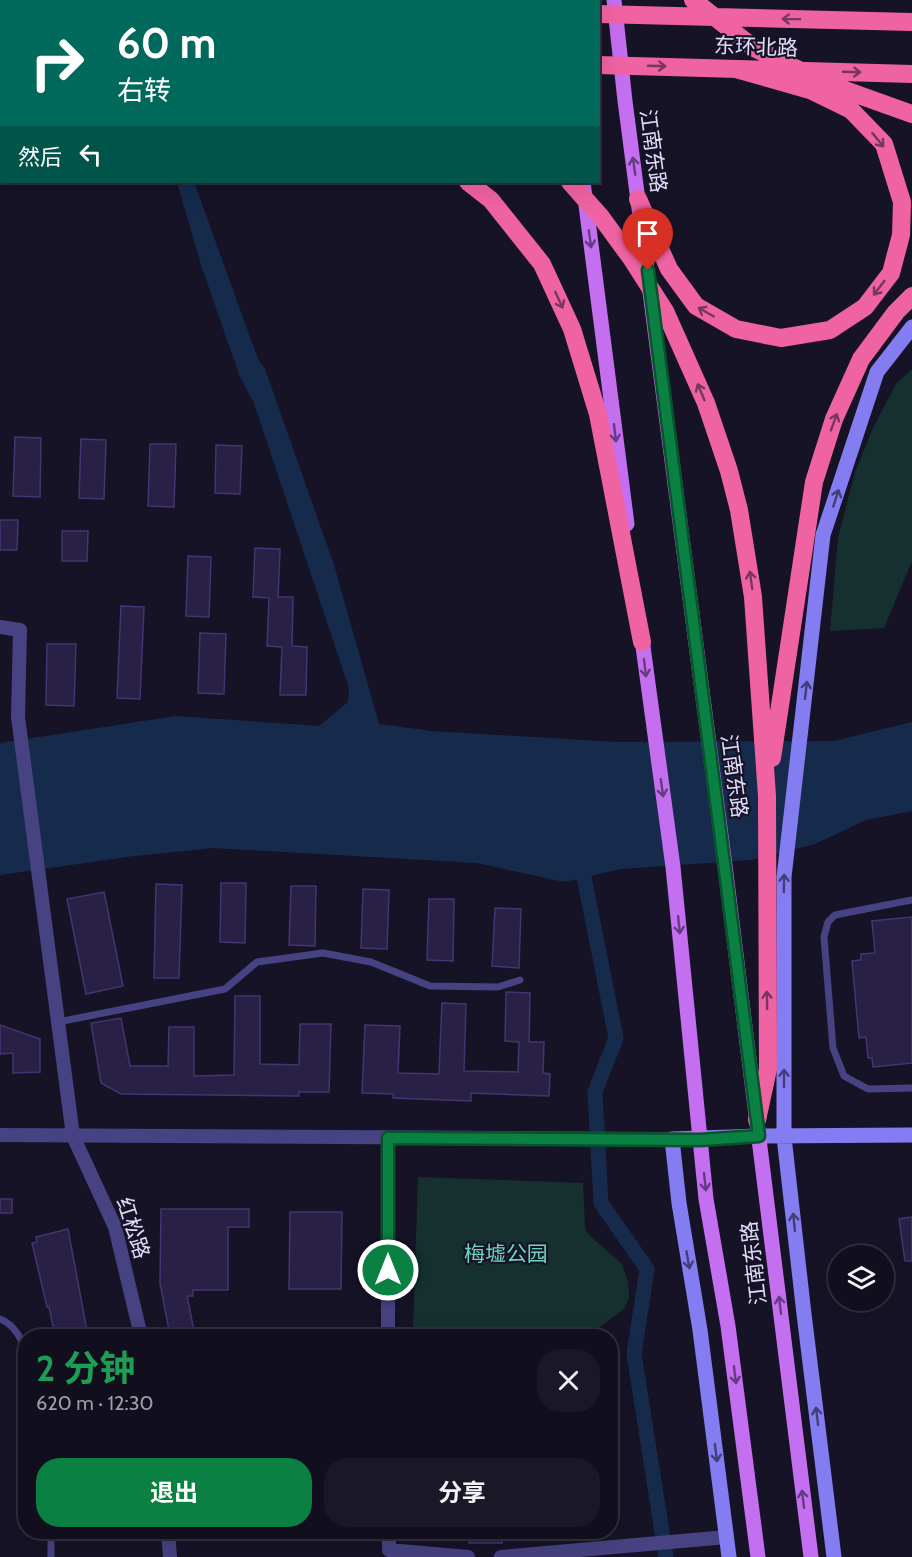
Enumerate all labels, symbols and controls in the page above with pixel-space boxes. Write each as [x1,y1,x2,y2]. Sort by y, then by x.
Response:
one-way arrow [781,13,801,25]
text: 60 m [117,17,216,69]
icon: right [18,24,96,102]
street label: 东环北路 [714,33,798,60]
one-way arrow [646,61,666,72]
one-way arrow [841,66,861,78]
text: 右转 [117,74,171,107]
street label: 江南东路 [635,108,672,194]
one-way arrow [872,132,885,148]
icon: left [74,138,107,171]
text: 然后 [18,144,62,171]
one-way arrow [628,157,639,176]
pin [622,208,673,270]
icon: arrive [631,217,664,250]
one-way arrow [585,229,596,249]
one-way arrow [873,280,886,296]
one-way arrow [554,291,565,309]
one-way arrow [698,306,716,317]
one-way arrow [695,383,706,401]
one-way arrow [829,413,840,432]
one-way arrow [610,422,621,442]
one-way arrow [831,489,842,507]
one-way arrow [745,570,756,590]
one-way arrow [640,658,651,677]
one-way arrow [800,680,811,700]
street label: 江南东路 [716,733,753,819]
one-way arrow [656,778,667,798]
one-way arrow [778,874,790,894]
one-way arrow [674,915,685,935]
one-way arrow [761,990,773,1010]
one-way arrow [778,1069,790,1089]
one-way arrow [700,1172,711,1192]
street label: 红松路 [112,1194,155,1262]
one-way arrow [788,1212,799,1232]
street label: 江南东路 [736,1220,771,1306]
position arrow [356,1238,420,1302]
park label: 梅墟公园 [464,1241,548,1266]
map controls [828,1245,894,1311]
button: layers [828,1245,894,1311]
one-way arrow [683,1249,694,1269]
one-way arrow [774,1296,785,1316]
text: 2 分钟 [36,1346,135,1390]
button: close [537,1349,600,1412]
one-way arrow [729,1364,740,1384]
text: 620 m · 12:30 [36,1391,154,1415]
one-way arrow [811,1406,822,1426]
one-way arrow [711,1442,722,1462]
button: 退出 [36,1458,312,1527]
button: 分享 [324,1458,600,1527]
one-way arrow [798,1490,809,1509]

